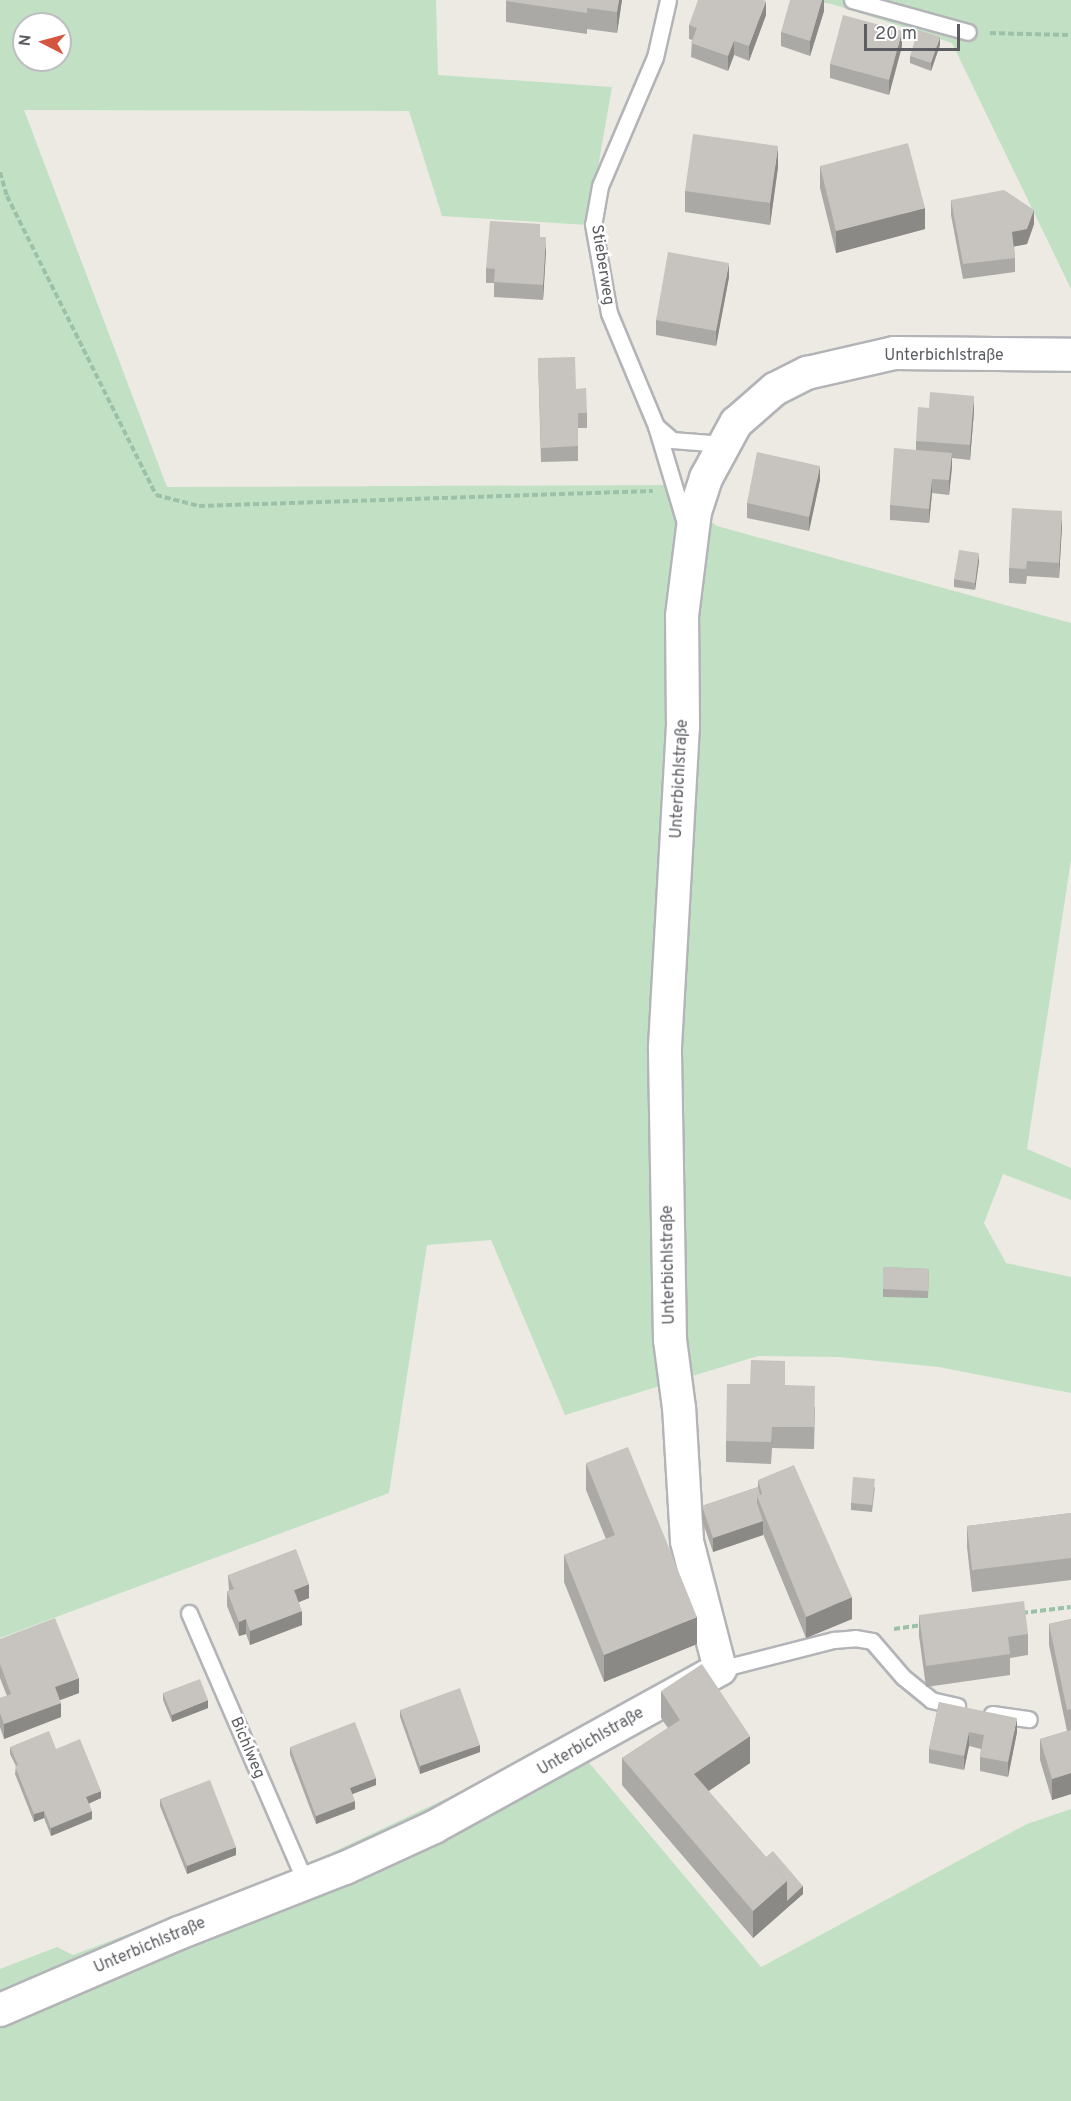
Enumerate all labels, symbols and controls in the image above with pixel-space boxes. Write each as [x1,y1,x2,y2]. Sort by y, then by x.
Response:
north arrow [12,12,72,72]
scale bar [867,12,963,50]
text: 20 m [875,23,917,46]
text: N [16,34,37,47]
street label: Stieberweg [586,223,618,307]
street label: Unterbichlstraße [884,346,1004,366]
street label: Unterbichlstraße [667,719,693,839]
street label: Unterbichlstraße [658,1205,680,1325]
street label: Unterbichlstraße [535,1704,647,1780]
street label: Bichlweg [225,1714,269,1782]
street label: Unterbichlstraße [91,1914,209,1978]

